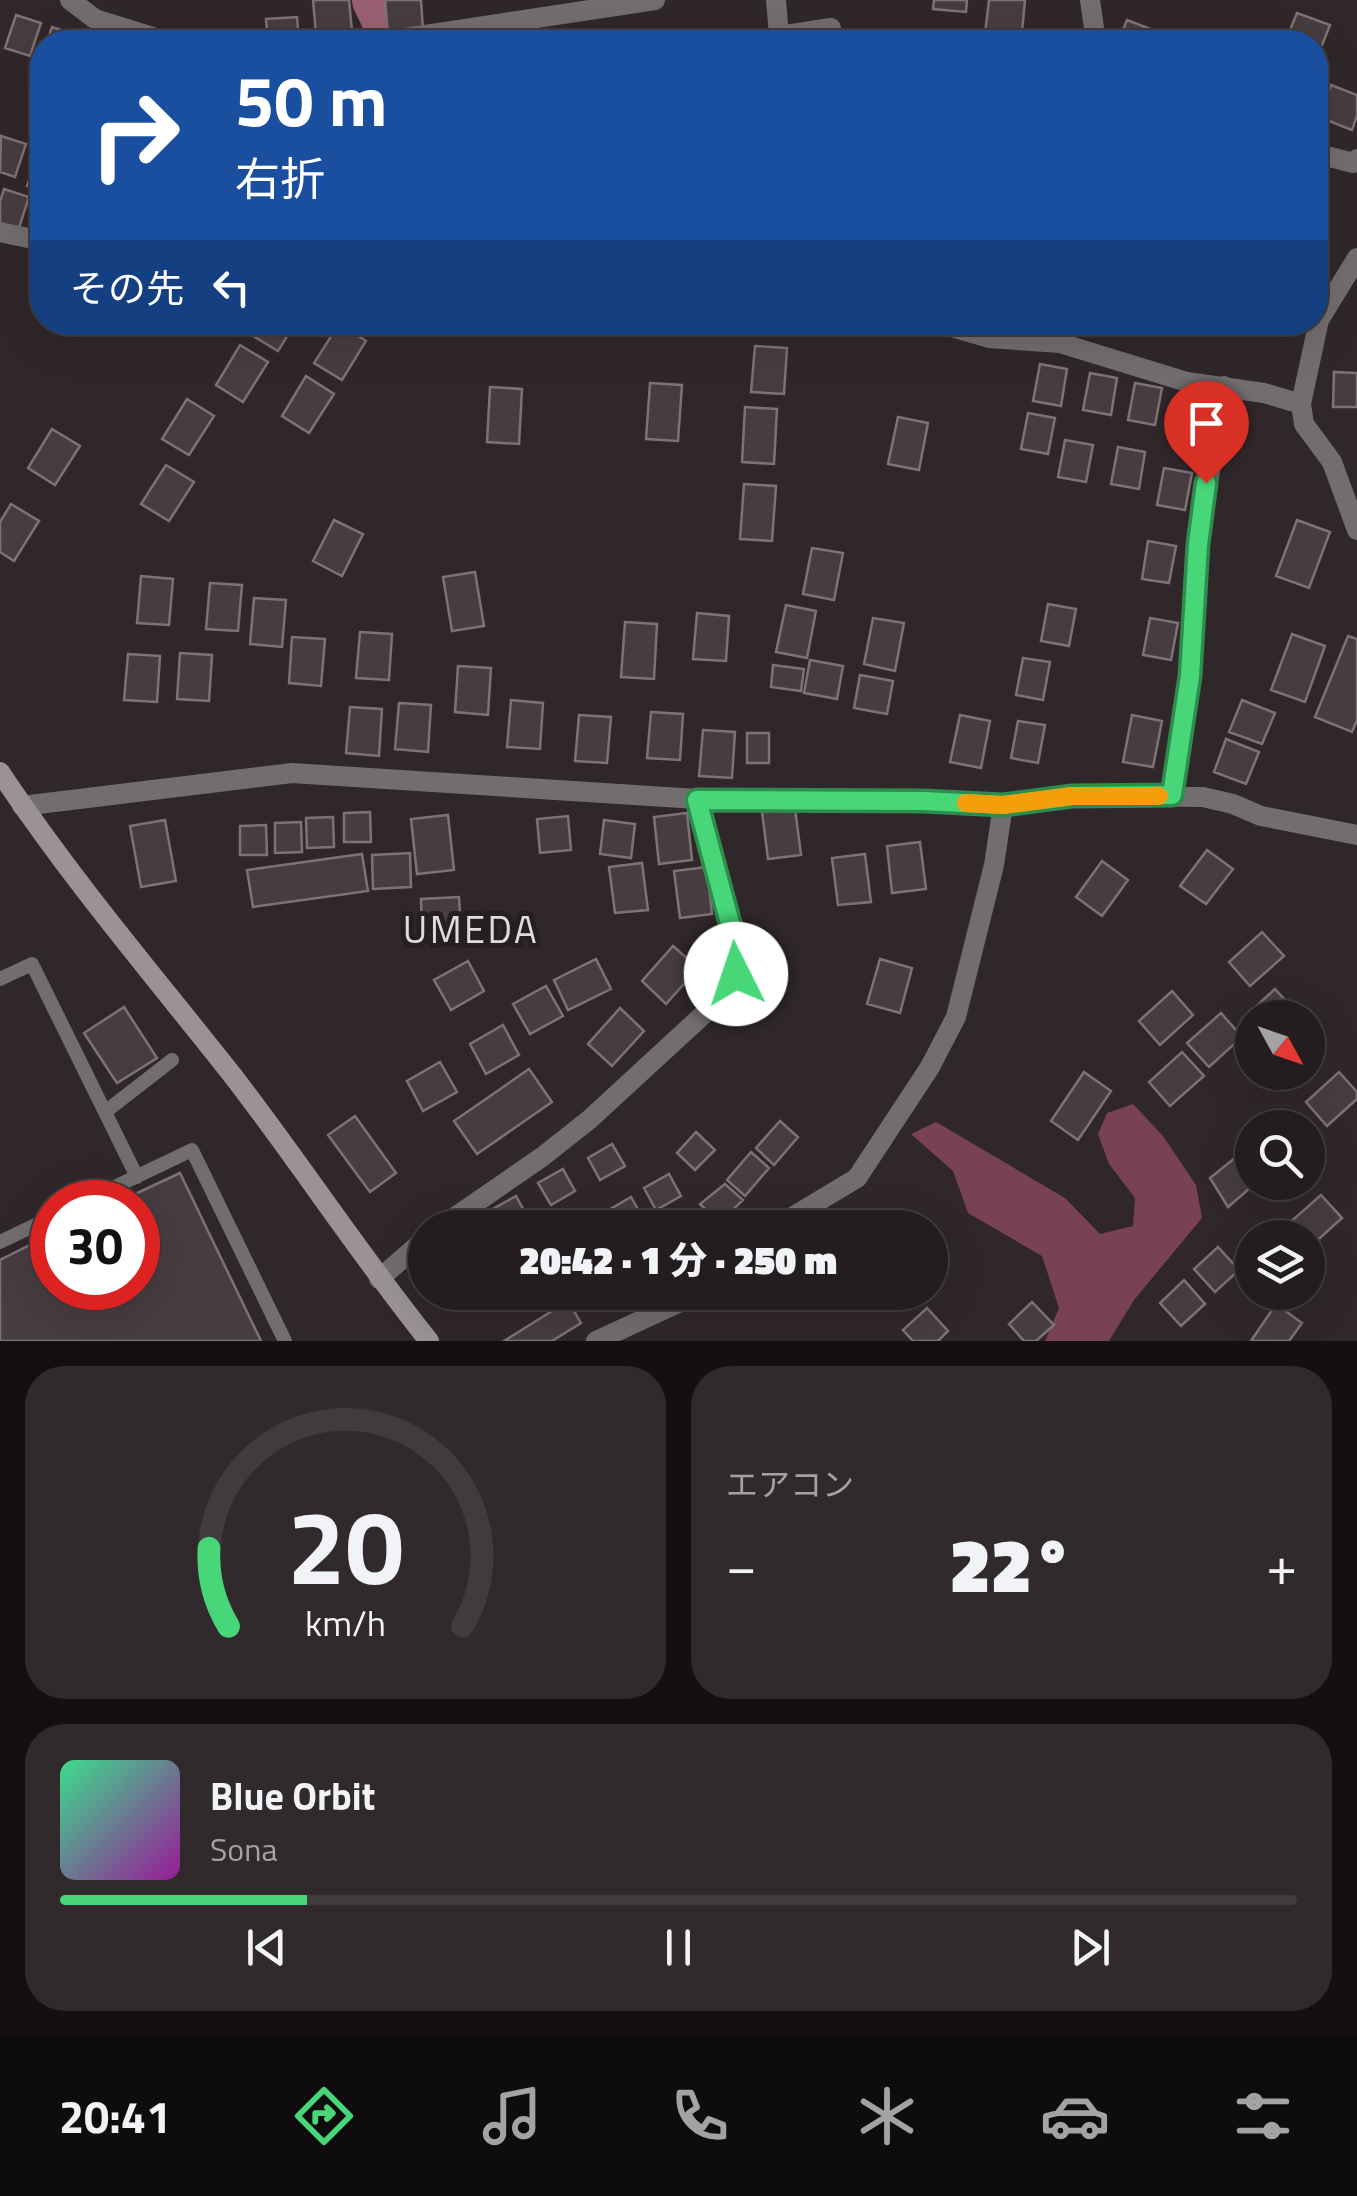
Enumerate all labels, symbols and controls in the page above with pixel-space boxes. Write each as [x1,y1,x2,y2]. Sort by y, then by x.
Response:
text: 50 m [235,47,388,153]
icon: right [70,70,200,200]
text: 右折 [235,144,325,212]
text: その先 [70,259,184,317]
icon: left [204,260,259,315]
pin [1164,381,1249,484]
icon: arrive [1179,396,1234,451]
district label: UMEDA [403,900,539,958]
position arrow [684,922,788,1026]
north arrow [1235,1000,1325,1090]
map controls [1235,1000,1325,1310]
button: search [1235,1110,1325,1200]
speed limit sign: 30 [30,1180,160,1310]
button: layers [1235,1220,1325,1310]
text: 20:42 · 1 分 · 250 m [519,1231,837,1289]
text: エアコン [726,1460,854,1508]
text: 20 [287,1466,404,1624]
text: 22° [950,1507,1073,1621]
text: − [726,1523,757,1606]
text: + [1266,1523,1297,1606]
text: km/h [305,1595,386,1650]
text: Blue Orbit [210,1767,375,1825]
text: Sona [210,1825,277,1873]
icon: previous [239,1920,294,1975]
icon: pause [651,1920,706,1975]
icon: next [1063,1920,1118,1975]
icon: directions [289,2081,359,2151]
icon: music [477,2081,547,2151]
icon: phone [665,2081,735,2151]
icon: climate [852,2081,922,2151]
icon: car [1040,2081,1110,2151]
icon: filters [1228,2081,1298,2151]
text: 20:41 [59,2082,171,2150]

